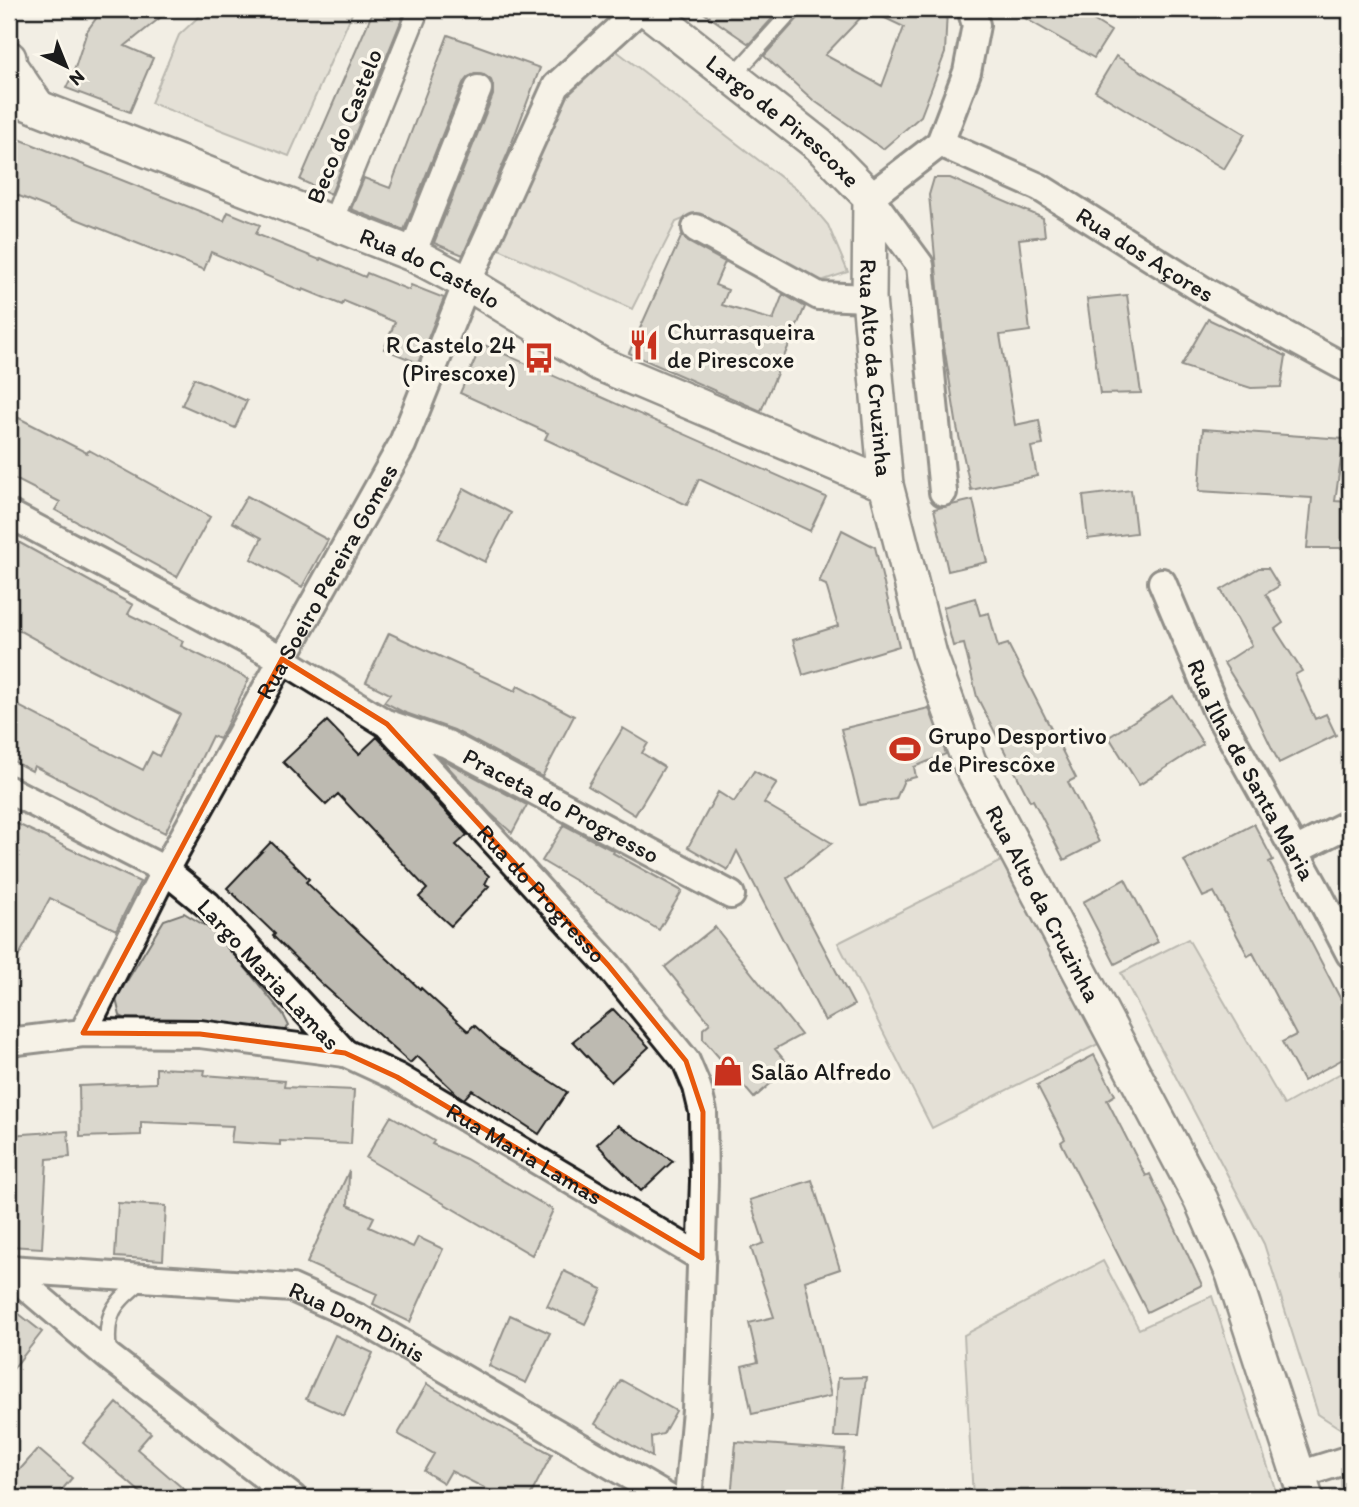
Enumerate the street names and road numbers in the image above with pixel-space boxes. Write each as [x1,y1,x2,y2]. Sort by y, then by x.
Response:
street label: Beco do Castelo [300,44,388,208]
street label: Largo de Pirescoxe [701,48,867,193]
street label: Rua dos Açores [1071,200,1219,308]
street label: Rua do Castelo [356,220,506,315]
street label: Rua Alto da Cruzinha [854,259,900,479]
street label: Rua Soeiro Pereira Gomes [249,458,403,704]
street label: Rua Ilha de Santa Maria [1182,654,1323,885]
street label: Praceta do Progresso [458,741,665,869]
street label: Rua Alto da Cruzinha [980,800,1108,1007]
street label: Rua do Progresso [471,818,613,968]
street label: Largo Maria Lamas [191,892,347,1056]
street label: Rua Maria Lamas [441,1095,608,1211]
street label: Rua Dom Dinis [285,1274,431,1368]

